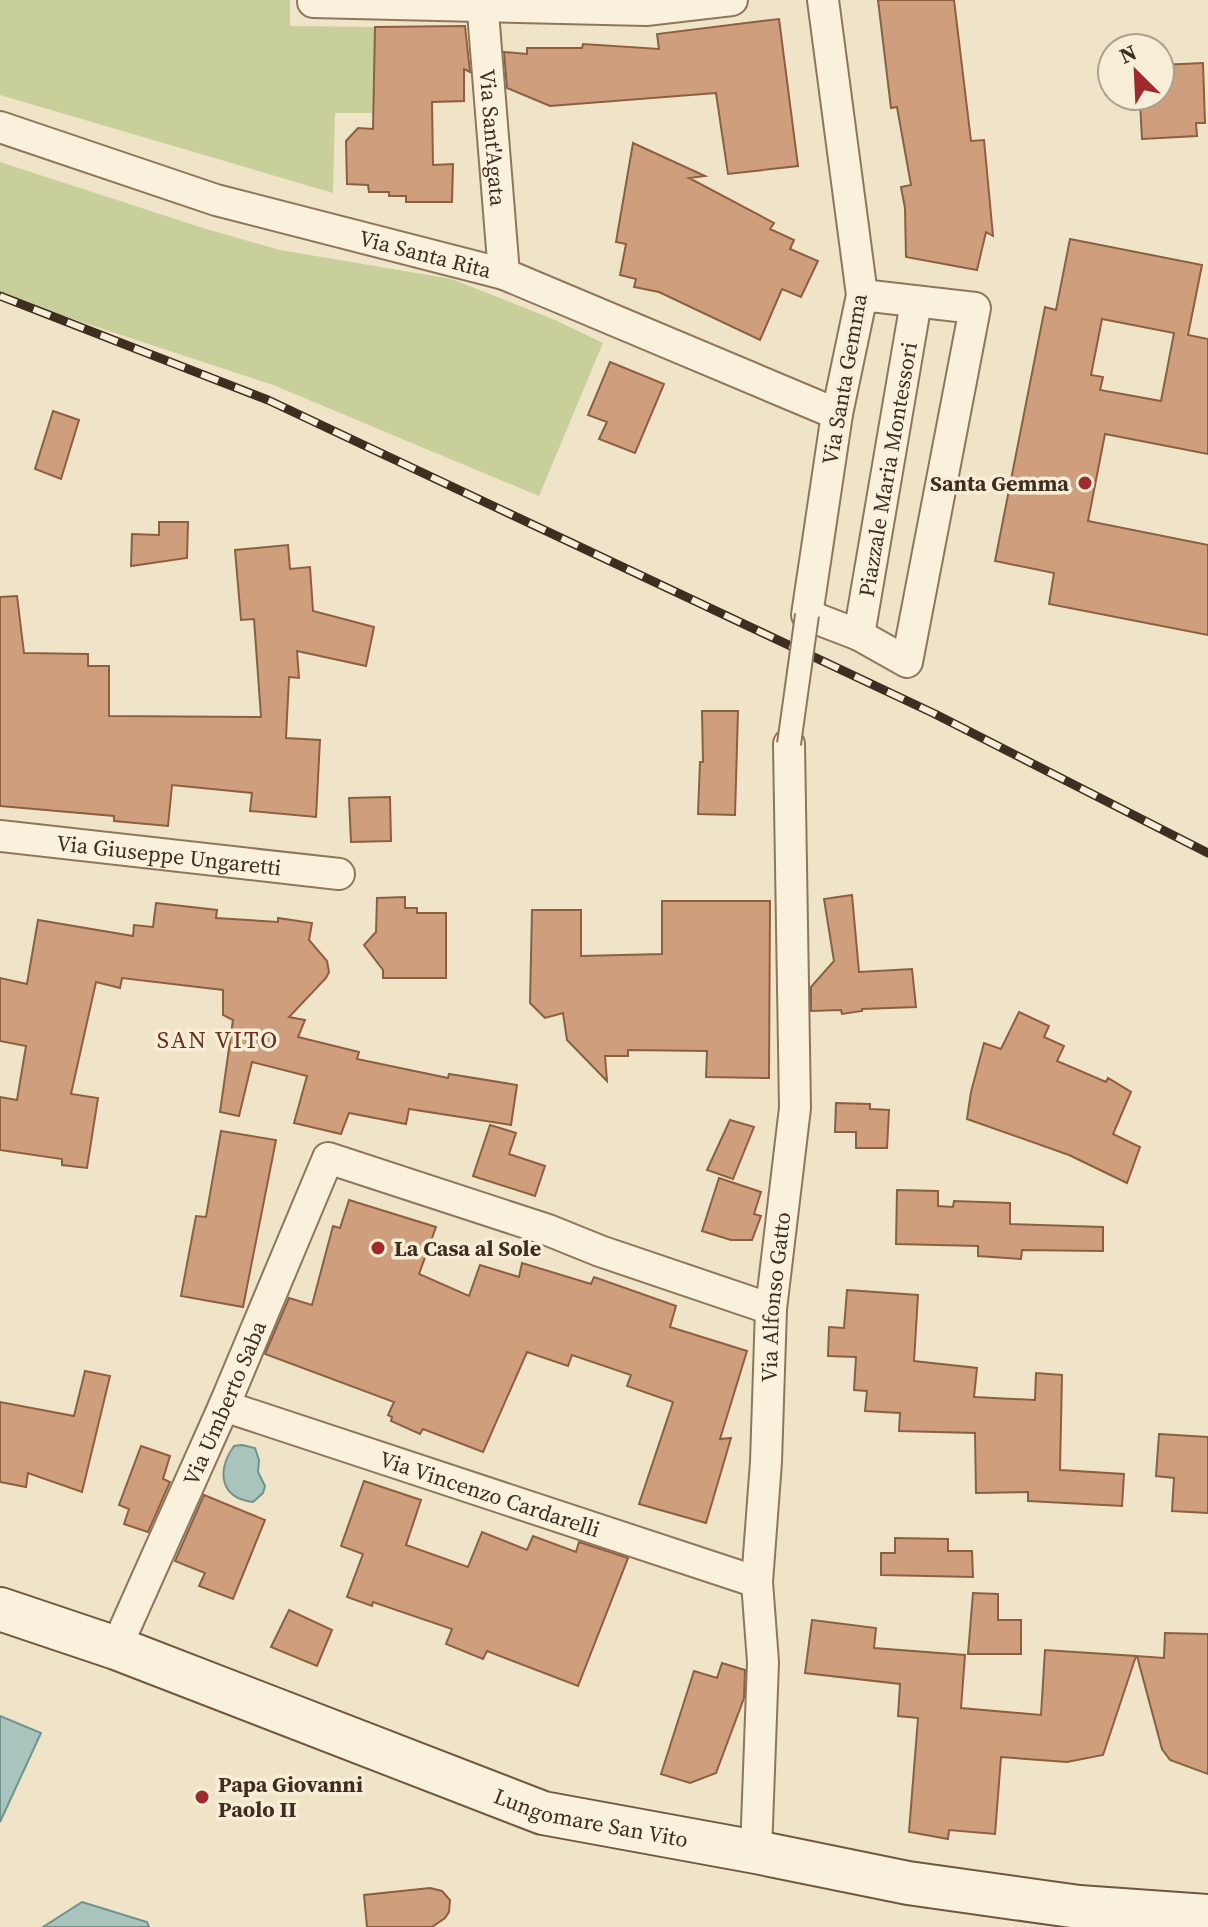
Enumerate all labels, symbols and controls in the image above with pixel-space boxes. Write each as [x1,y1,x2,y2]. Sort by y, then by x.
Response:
north arrow [1096,32,1176,112]
text: N [1114,37,1141,71]
street label: Via Sant'Agata [473,68,514,208]
street label: Via Santa Rita [356,222,495,285]
street label: Via Santa Gemma [814,290,874,467]
street label: Piazzale Maria Montessori [851,340,924,599]
place label: Santa Gemma [930,468,1069,498]
marker: Santa Gemma [1076,474,1094,492]
street label: Via Giuseppe Ungaretti [55,827,283,882]
district label: SAN VITO [157,1023,279,1056]
street label: Via Alfonso Gatto [754,1210,797,1383]
place label: La Casa al Sole [394,1233,541,1263]
marker: La Casa al Sole [369,1239,387,1257]
street label: Via Umberto Saba [176,1315,273,1490]
street label: Via Vincenzo Cardarelli [376,1443,604,1544]
place label: Papa Giovanni Paolo II [218,1769,363,1824]
street label: Lungomare San Vito [490,1780,690,1854]
marker: Papa Giovanni Paolo II [193,1788,211,1806]

